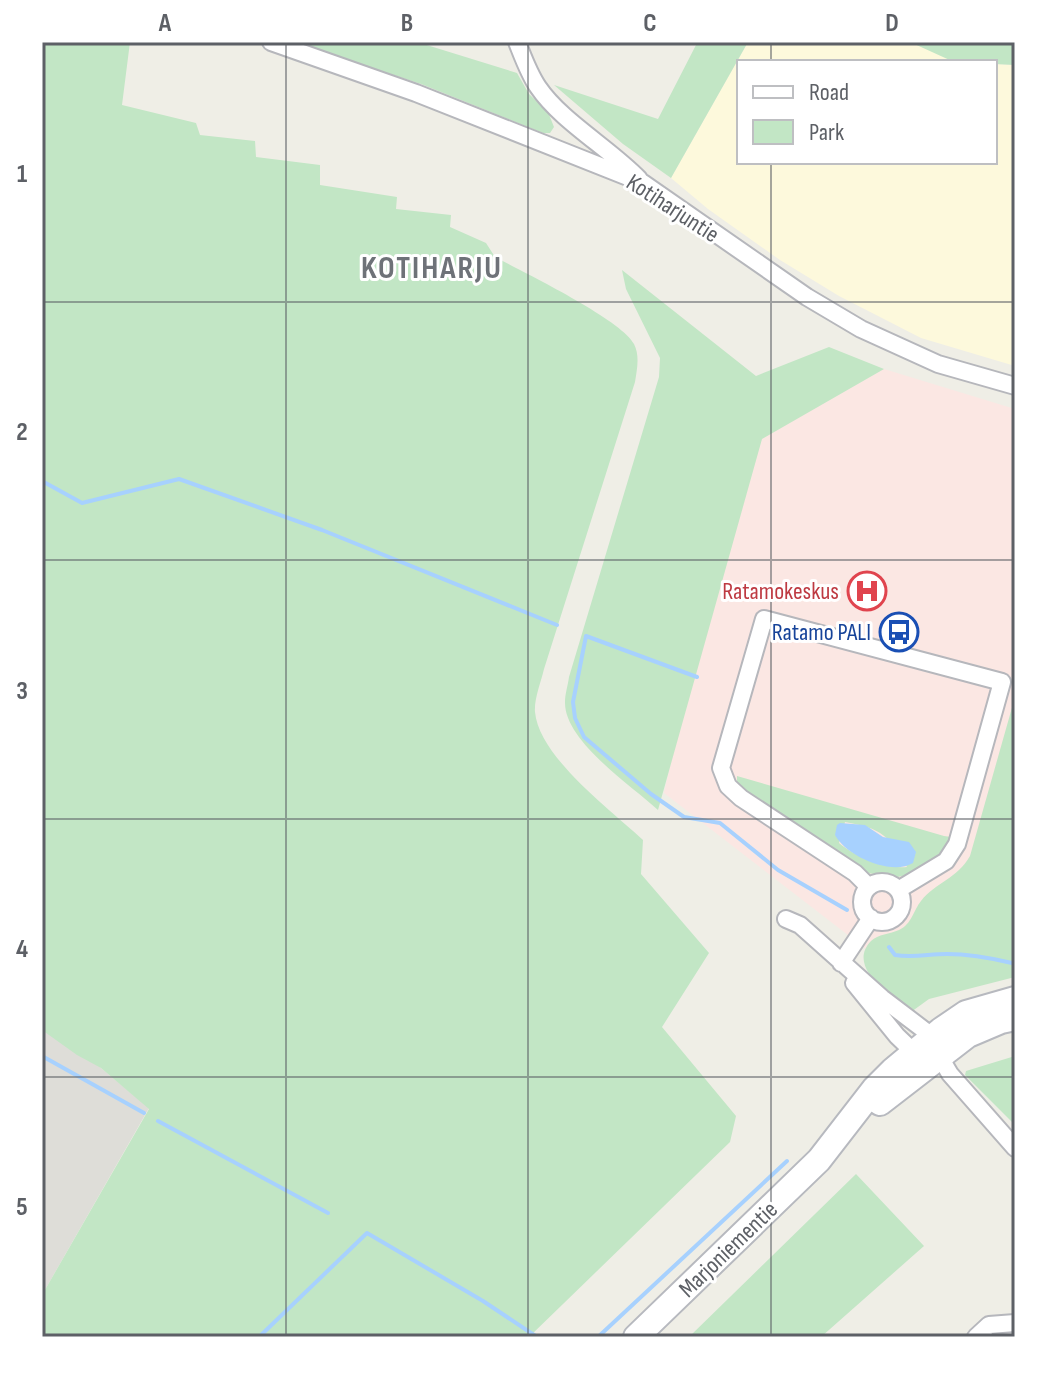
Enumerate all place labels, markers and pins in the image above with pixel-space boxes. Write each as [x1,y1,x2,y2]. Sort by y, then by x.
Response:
hospital icon: Ratamokeskus [846,570,888,612]
place label: Ratamokeskus [722,577,839,606]
bus stop icon: Ratamo PALI [878,611,920,653]
place label: Ratamo PALI [772,618,871,647]

